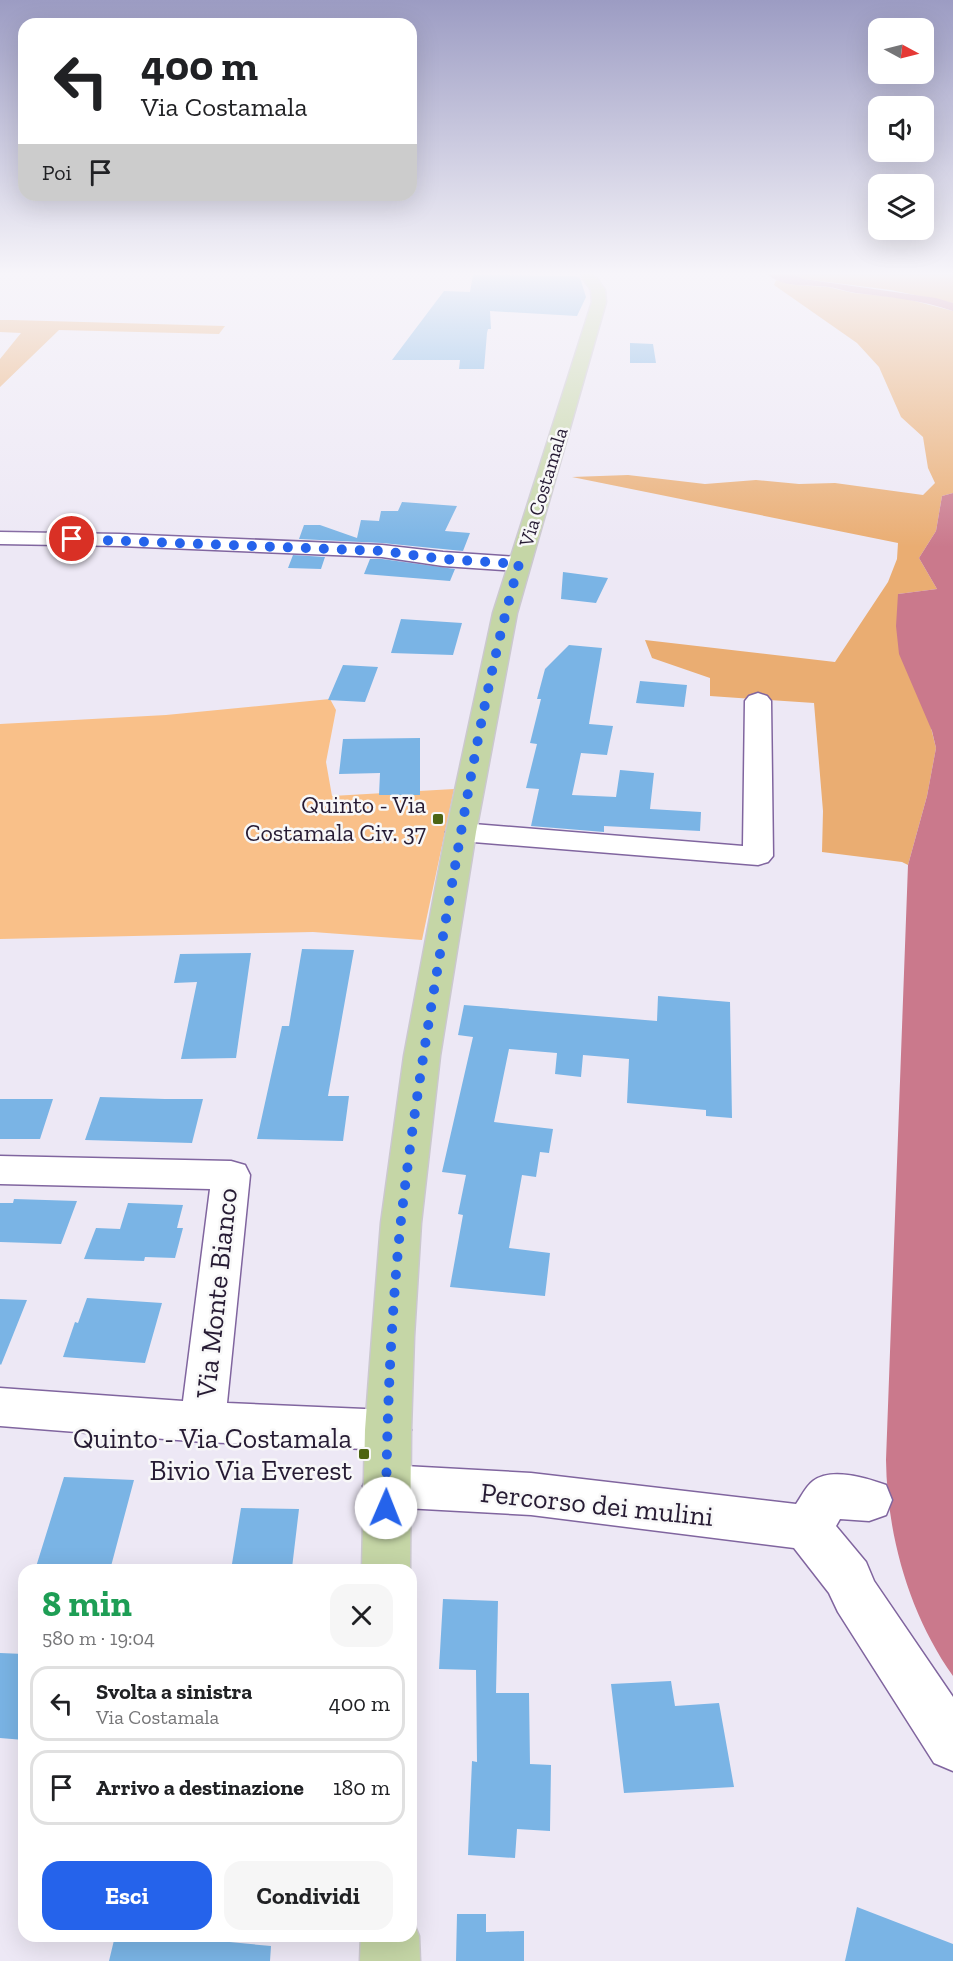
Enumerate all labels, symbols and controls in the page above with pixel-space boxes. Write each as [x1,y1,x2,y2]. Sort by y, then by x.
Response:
north arrow [868,18,934,84]
map controls [868,18,934,240]
text: 400 m [141,40,258,91]
icon: left [42,42,120,120]
text: Via Costamala [141,91,307,123]
button: sound [868,96,934,162]
icon: arrive [84,156,117,189]
text: Poi [42,159,72,186]
button: layers [868,174,934,240]
street label: Via Costamala [513,424,573,550]
pin [46,513,97,564]
icon: arrive [55,522,88,555]
place label: Quinto - Via Costamala Civ. 37 [245,790,426,847]
marker: Quinto - Via Costamala Civ. 37 [431,812,445,826]
street label: Via Monte Bianco [189,1186,244,1401]
place label: Quinto - Via Costamala Bivio Via Everest [73,1422,353,1487]
marker: Quinto - Via Costamala Bivio Via Everest [357,1447,371,1461]
position arrow [354,1476,418,1540]
street label: Percorso dei mulini [479,1476,715,1533]
text: 8 min [42,1582,132,1625]
button: close [330,1584,393,1647]
text: 580 m · 19:04 [42,1626,155,1650]
text: Svolta a sinistra [96,1678,252,1705]
icon: left [45,1687,78,1720]
text: 400 m [329,1690,390,1717]
text: Via Costamala [96,1705,219,1729]
icon: arrive [45,1771,78,1804]
text: Arrivo a destinazione [96,1774,304,1801]
text: 180 m [333,1774,390,1801]
button: Esci [42,1861,212,1930]
button: Condividi [224,1861,393,1930]

